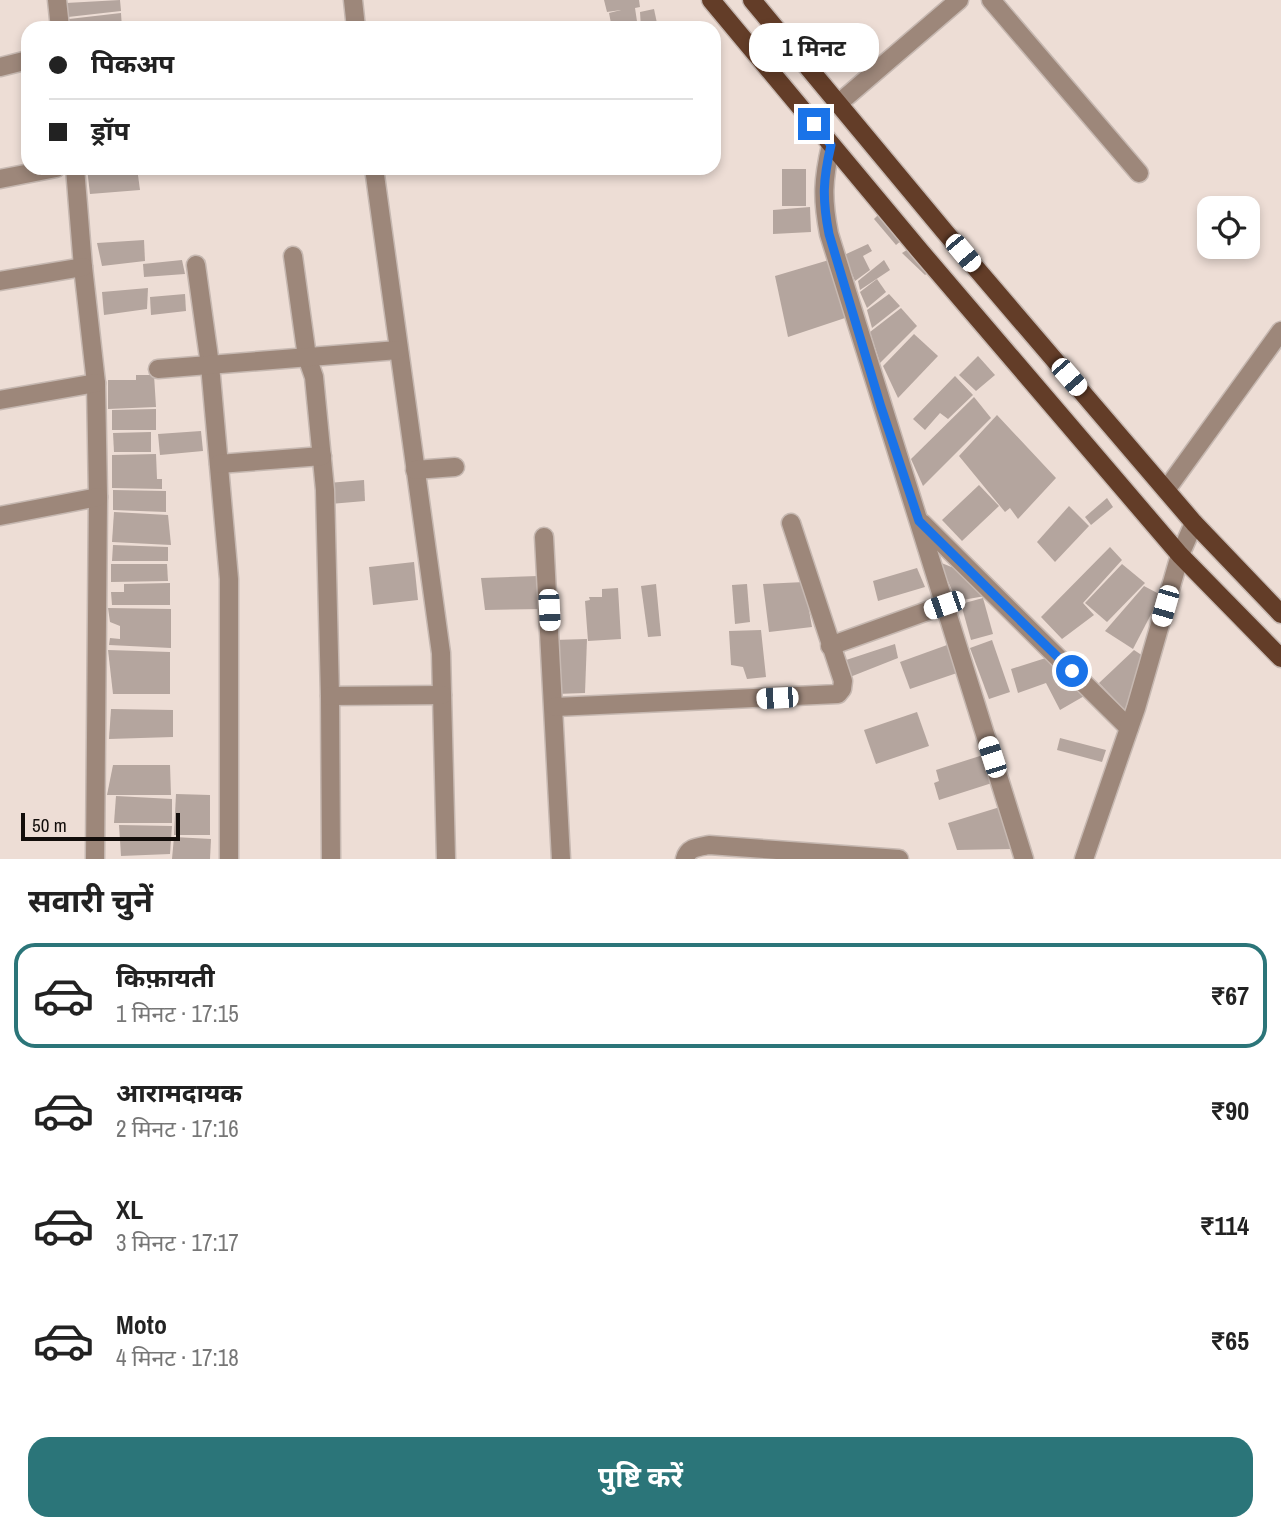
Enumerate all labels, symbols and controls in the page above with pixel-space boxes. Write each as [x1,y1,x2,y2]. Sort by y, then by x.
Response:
callout: 1 मिनट [749,23,879,72]
text: 1 मिनट [782,32,846,63]
text: पिकअप [91,46,174,81]
route end [798,108,830,140]
text: ड्रॉप [91,113,129,148]
map controls [1197,196,1260,259]
button: locate [1197,196,1260,259]
car [942,230,985,276]
car [1048,354,1091,400]
car [1150,583,1181,629]
car [538,588,561,632]
car [921,588,968,622]
route start [1056,655,1088,687]
car [756,686,799,710]
car [976,734,1009,780]
scale bar [21,810,180,842]
text: 50 m [32,812,67,838]
text: सवारी चुनें [28,879,153,922]
text: किफ़ायती [116,960,215,995]
icon: car [32,964,95,1027]
text: ₹67 [1210,978,1249,1013]
text: 1 मिनट · 17:15 [116,998,239,1029]
text: आरामदायक [116,1075,242,1110]
icon: car [32,1079,95,1142]
text: ₹90 [1210,1093,1249,1128]
text: 2 मिनट · 17:16 [116,1113,239,1144]
text: XL [116,1192,143,1227]
icon: car [32,1194,95,1257]
text: ₹114 [1200,1208,1249,1243]
text: 3 मिनट · 17:17 [116,1227,239,1258]
text: Moto [116,1307,167,1342]
icon: car [32,1309,95,1372]
text: ₹65 [1210,1323,1249,1358]
text: 4 मिनट · 17:18 [116,1342,239,1373]
button: पुष्टि करें [28,1437,1253,1517]

